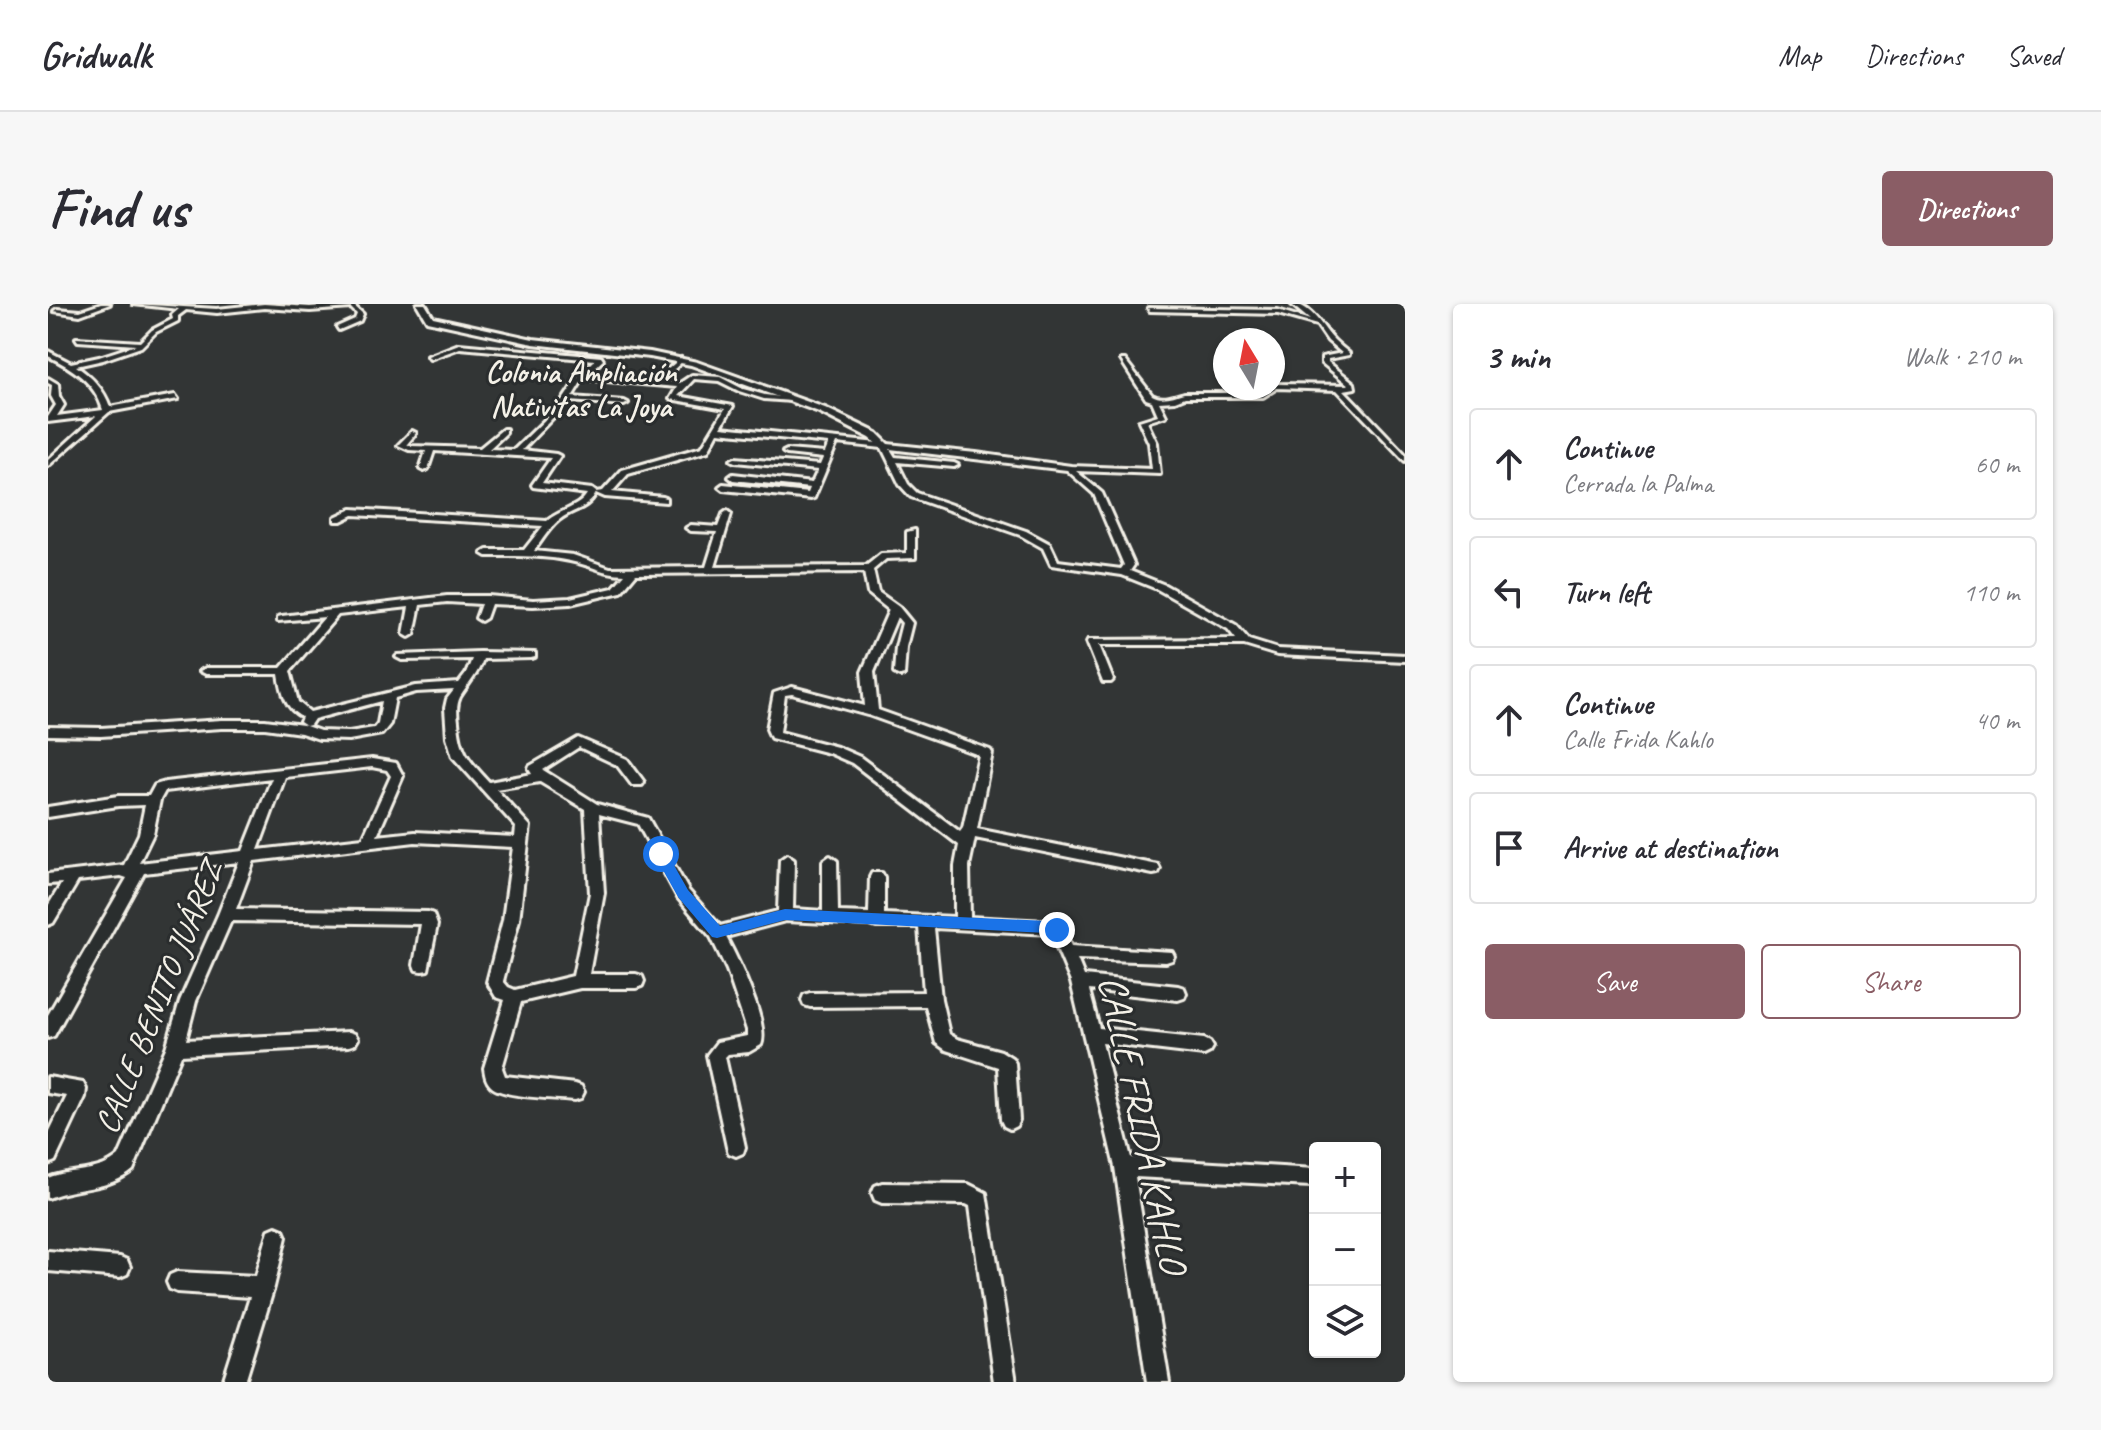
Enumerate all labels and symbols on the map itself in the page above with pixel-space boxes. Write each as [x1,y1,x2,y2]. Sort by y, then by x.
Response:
north arrow [1213,328,1285,400]
district label: Colonia Ampliación Nativitas La Joya [486,353,678,425]
route start [643,836,679,872]
street label: CALLE BENITO JUÁREZ [84,851,234,1139]
route end [1039,912,1075,948]
street label: CALLE FRIDA KAHLO [1087,971,1200,1282]

